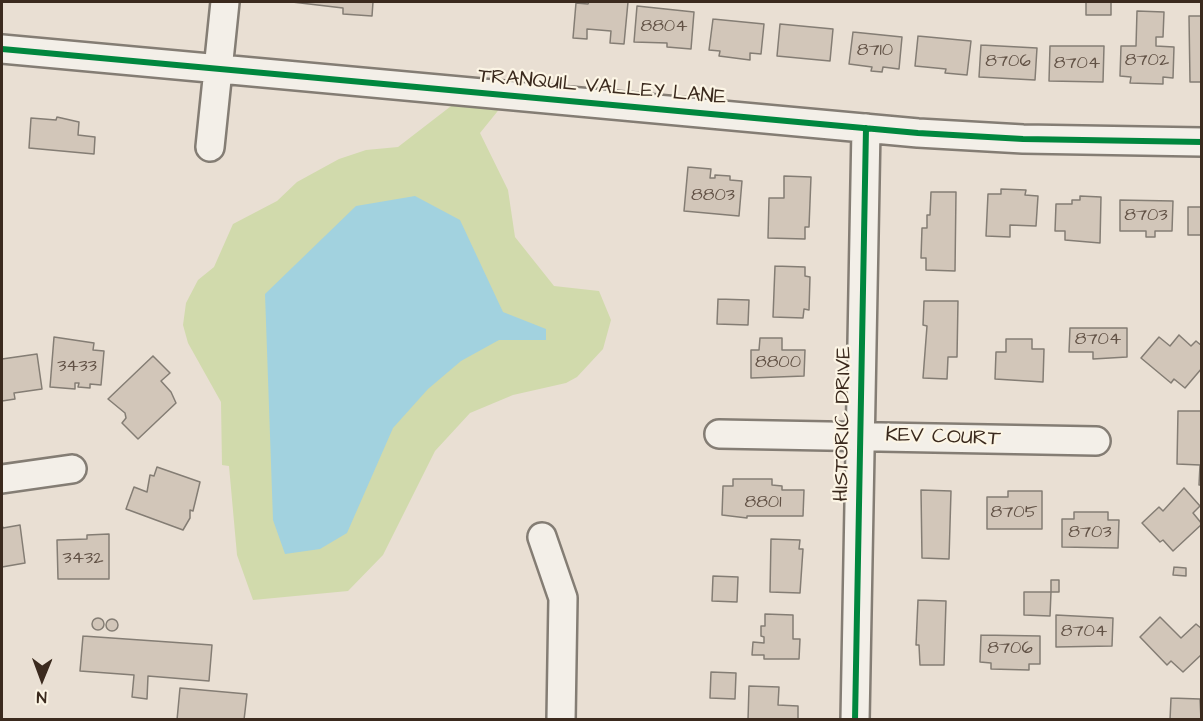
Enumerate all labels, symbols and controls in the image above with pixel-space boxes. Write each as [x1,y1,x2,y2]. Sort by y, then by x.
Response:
house number: 8804 [641,16,687,38]
house number: 8710 [857,40,893,62]
house number: 8702 [1125,50,1169,72]
house number: 8706 [985,51,1031,73]
house number: 8704 [1054,53,1100,75]
street label: TRANQUIL VALLEY LANE [477,65,727,111]
house number: 8803 [691,185,735,207]
house number: 8703 [1124,205,1168,227]
house number: 8704 [1075,329,1121,351]
street label: HISTORIC DRIVE [830,346,858,502]
house number: 8800 [755,352,801,374]
house number: 3433 [57,356,97,378]
street label: KEV COURT [885,423,1001,453]
house number: 8801 [744,492,782,514]
house number: 8705 [991,502,1037,524]
house number: 8703 [1068,522,1112,544]
house number: 3432 [63,548,103,570]
house number: 8704 [1061,621,1107,643]
house number: 8706 [987,638,1033,660]
north arrow [12,649,72,709]
text: N [36,686,47,708]

